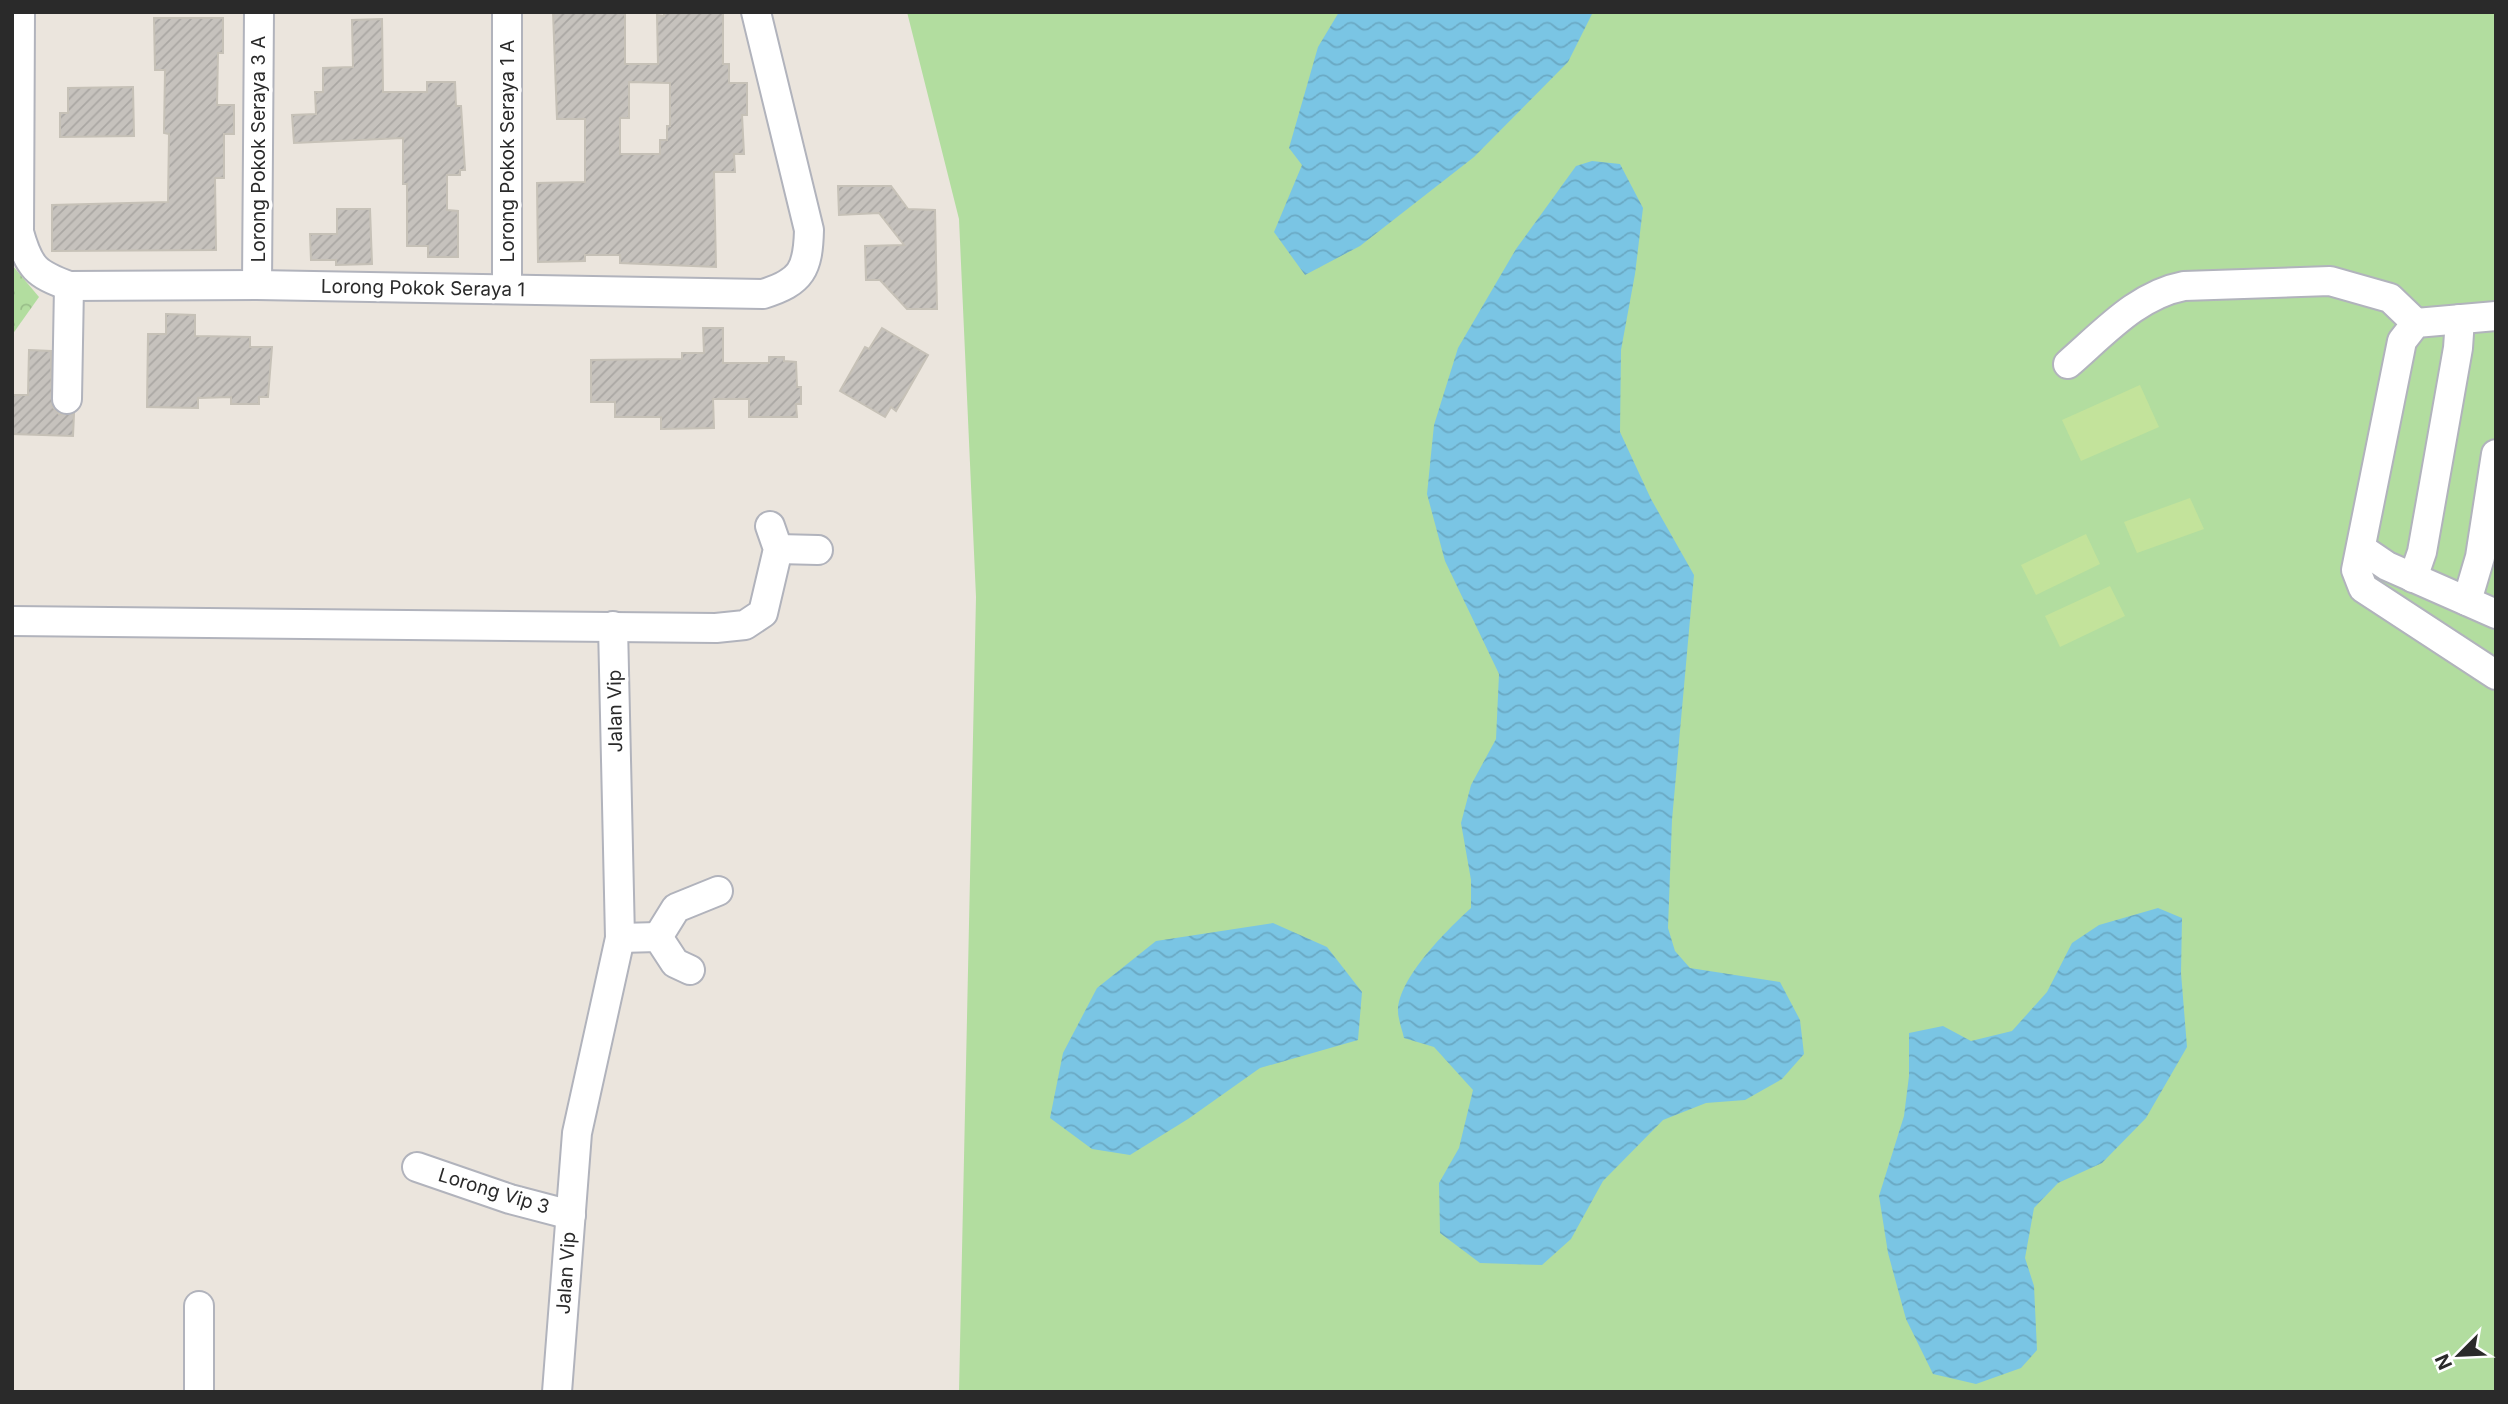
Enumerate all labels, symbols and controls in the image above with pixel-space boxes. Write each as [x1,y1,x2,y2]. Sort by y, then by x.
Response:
street label: Lorong Pokok Seraya 3 A [247,36,270,262]
street label: Lorong Pokok Seraya 1 A [496,40,519,262]
street label: Lorong Pokok Seraya 1 [321,275,525,301]
street label: Jalan Vip [603,669,627,753]
street label: Lorong Vip 3 [436,1163,552,1219]
street label: Jalan Vip [552,1231,580,1315]
north arrow [2424,1320,2494,1390]
text: N [2430,1350,2457,1373]

